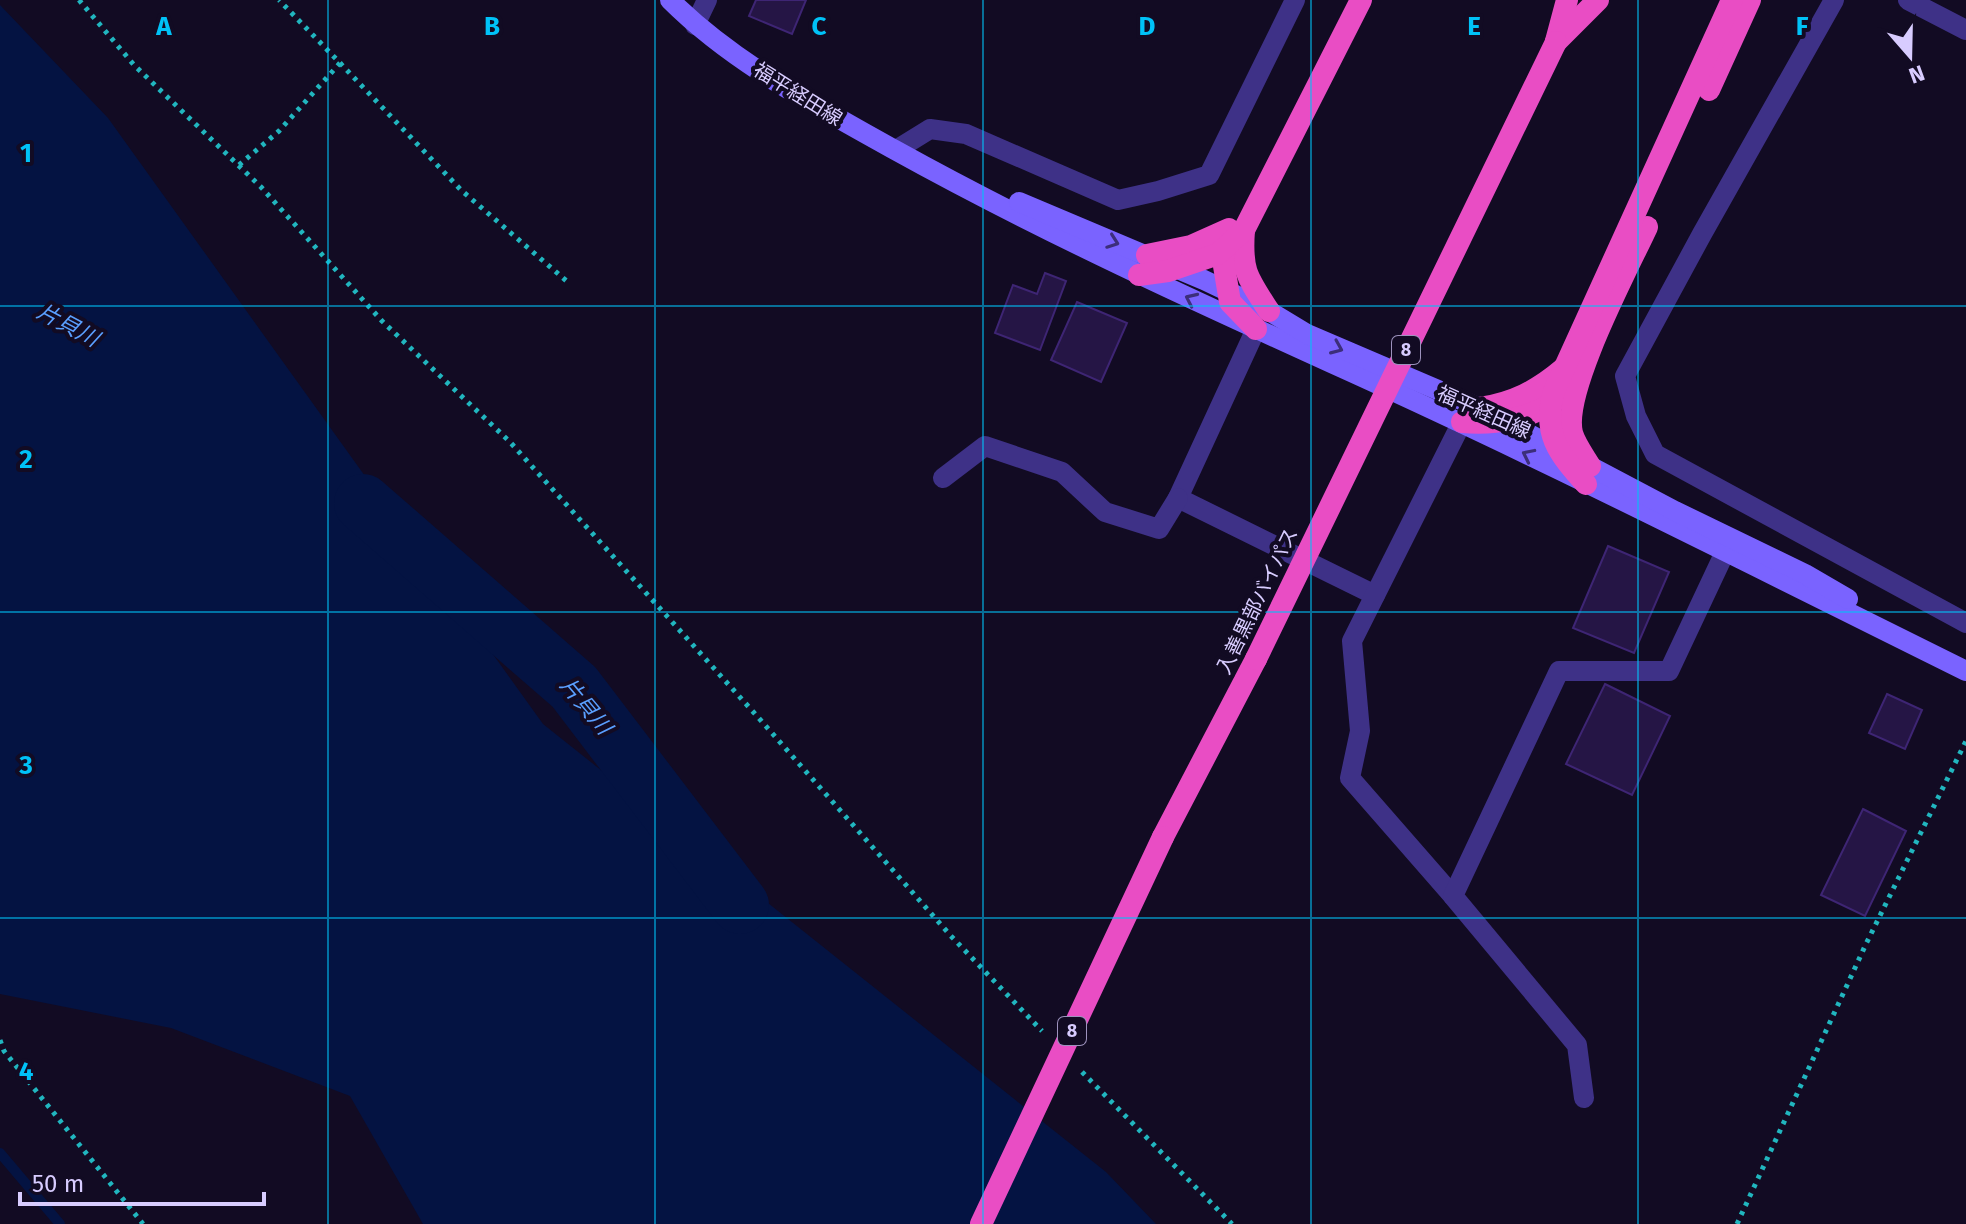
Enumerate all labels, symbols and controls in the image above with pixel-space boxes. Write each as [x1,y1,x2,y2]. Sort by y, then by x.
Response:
text: A [155,11,172,42]
text: B [484,11,500,42]
text: C [812,11,827,42]
text: D [1139,11,1156,42]
text: E [1467,11,1481,42]
text: F [1796,11,1809,42]
north arrow [1870,16,1950,96]
street label: 福平経田線 [749,57,847,131]
text: N [1905,59,1928,90]
text: 1 [20,138,32,169]
one-way arrow [1105,232,1119,249]
one-way arrow [1184,292,1199,308]
water label: 片貝川 [33,298,105,353]
road number: 8 [1392,336,1420,364]
one-way arrow [1329,338,1344,354]
street label: 福平経田線 [1433,381,1535,443]
text: 2 [19,444,33,475]
one-way arrow [1521,450,1536,465]
street label: 入善黒部バイパス [1211,524,1303,678]
water label: 片貝川 [554,672,619,741]
text: 3 [18,750,33,781]
road number: 8 [1058,1017,1086,1045]
text: 4 [19,1056,34,1087]
scale bar [20,1156,264,1206]
text: 50 m [32,1170,84,1198]

